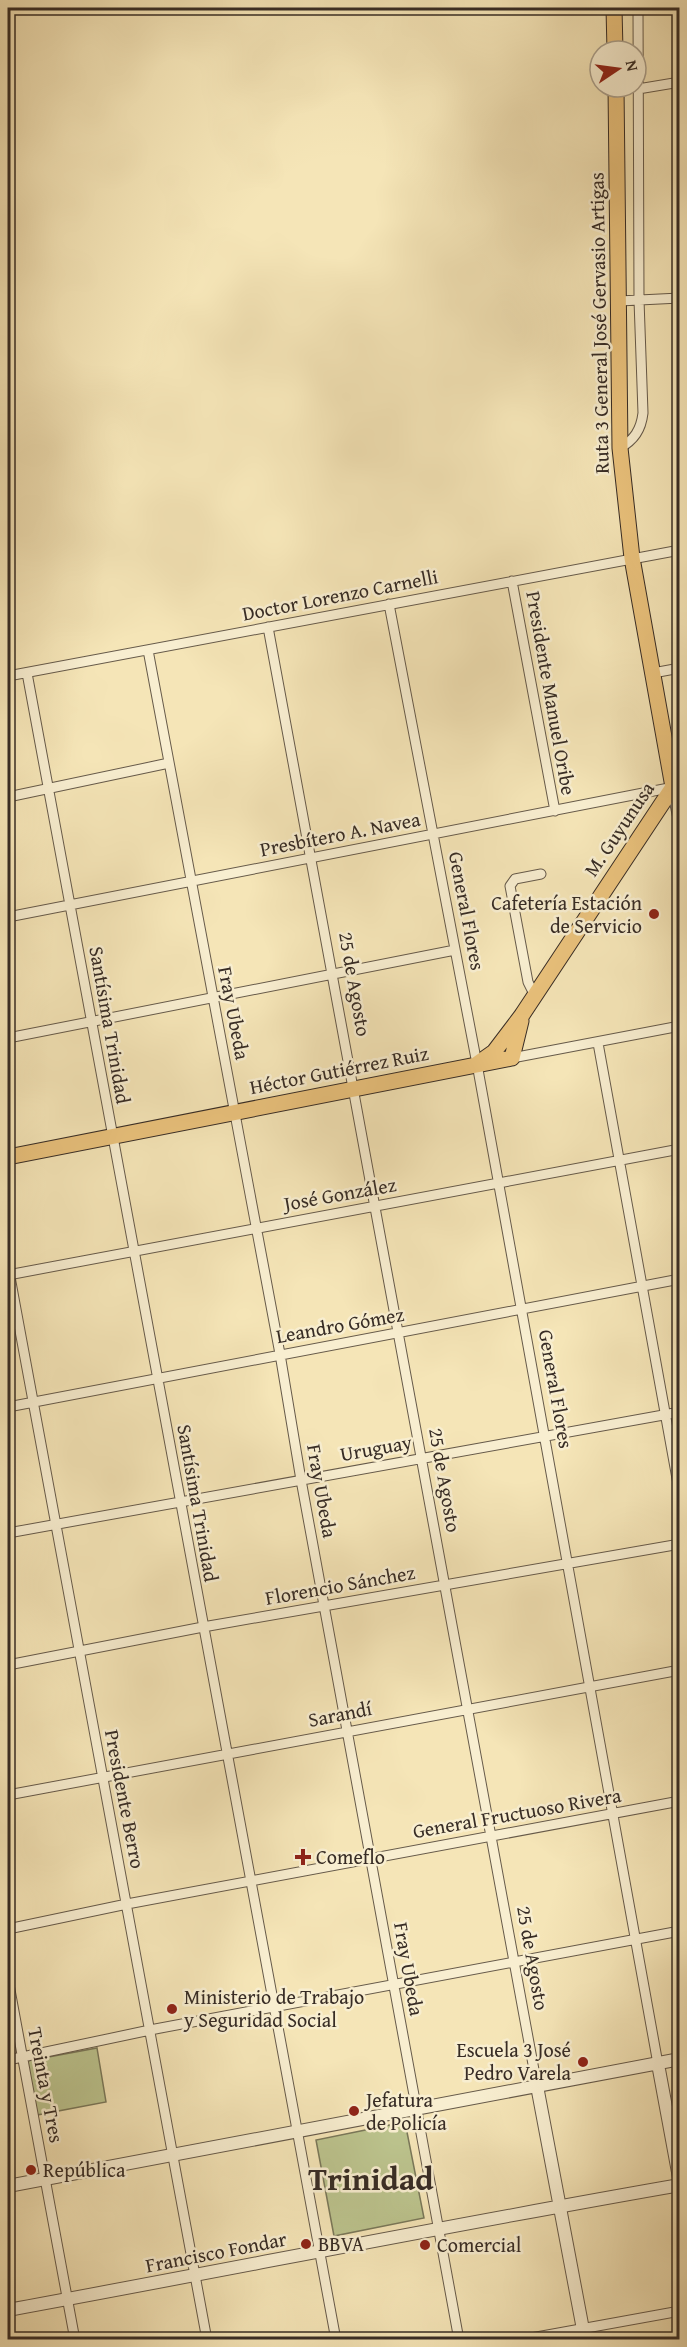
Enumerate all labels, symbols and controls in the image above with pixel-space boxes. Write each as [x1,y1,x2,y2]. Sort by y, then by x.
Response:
north arrow [588,39,648,99]
text: N [620,58,646,74]
street label: Ruta 3 General José Gervasio Artigas [581,172,616,474]
street label: Doctor Lorenzo Carnelli [239,561,441,628]
street label: Presidente Manuel Oribe [519,589,584,797]
street label: M. Guyunusa [576,775,661,882]
street label: Presbítero A. Navea [257,804,423,863]
street label: General Flores [442,849,493,973]
place label: Cafetería Estación de Servicio [491,888,642,940]
marker: Cafetería Estación de Servicio [647,907,661,921]
street label: 25 de Agosto [332,929,379,1038]
street label: Santísima Trinidad [82,944,139,1106]
street label: Fray Ubeda [211,964,258,1063]
street label: Héctor Gutiérrez Ruiz [247,1038,431,1101]
street label: José González [279,1169,399,1218]
street label: Leandro Gómez [274,1299,406,1350]
street label: General Flores [532,1327,581,1451]
street label: Santísima Trinidad [170,1422,227,1584]
street label: 25 de Agosto [422,1425,469,1534]
street label: Uruguay [338,1427,414,1468]
street label: Fray Ubeda [300,1442,345,1541]
street label: Florencio Sánchez [263,1557,417,1612]
street label: Sarandí [306,1693,375,1734]
street label: Presidente Berro [98,1727,153,1871]
street label: General Fructuoso Rivera [410,1780,624,1845]
place label: Comeflo [316,1842,385,1871]
marker: Comeflo [294,1848,312,1866]
street label: 25 de Agosto [510,1903,557,2012]
street label: Fray Ubeda [387,1920,432,2019]
place label: Ministerio de Trabajo y Seguridad Social [183,1982,364,2034]
marker: Ministerio de Trabajo y Seguridad Social [165,2002,179,2016]
street label: Treinta y Tres [21,2025,72,2145]
place label: Escuela 3 José Pedro Varela [457,2035,572,2087]
marker: Escuela 3 José Pedro Varela [576,2055,590,2069]
place label: Jefatura de Policía [363,2085,447,2137]
marker: Jefatura de Policía [347,2104,361,2118]
place label: República [43,2155,126,2184]
district label: Trinidad [308,2155,434,2202]
marker: República [24,2163,38,2177]
street label: Francisco Fondar [143,2224,289,2279]
place label: BBVA [318,2229,364,2258]
place label: Comercial [437,2230,522,2259]
marker: BBVA [299,2237,313,2251]
marker: Comercial [418,2238,432,2252]

